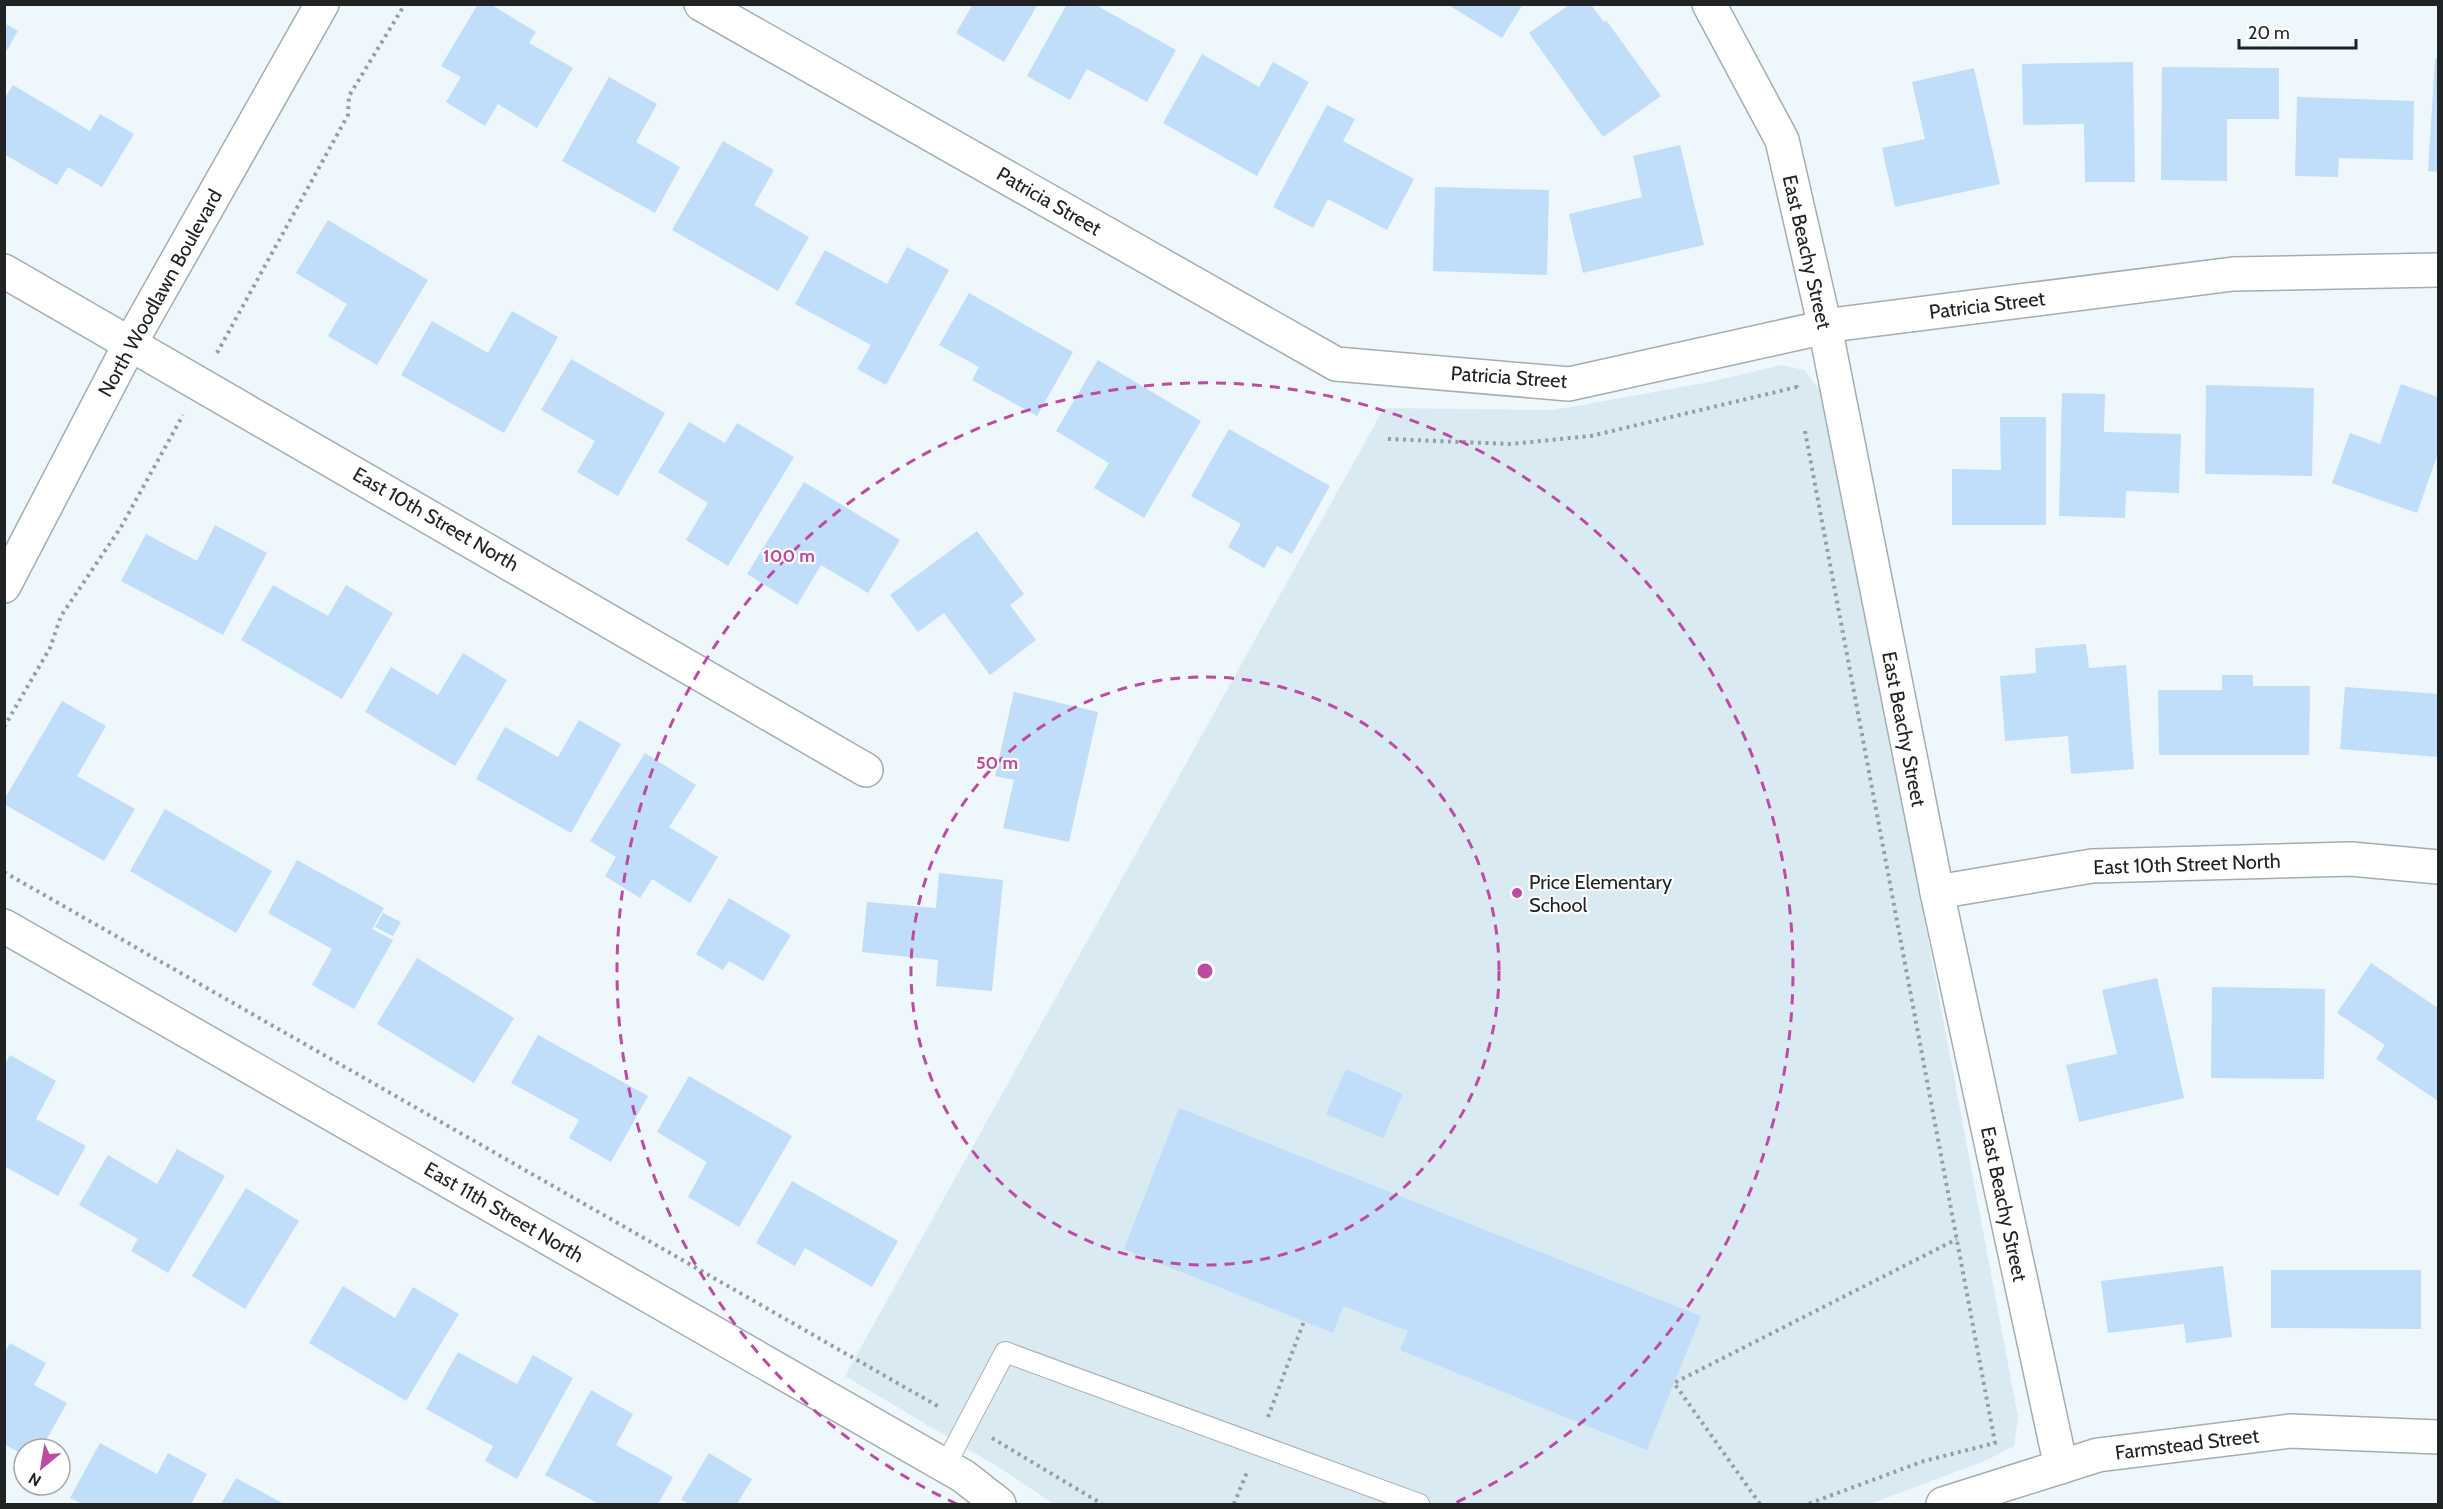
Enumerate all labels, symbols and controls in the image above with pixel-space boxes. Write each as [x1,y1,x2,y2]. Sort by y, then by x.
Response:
scale bar [2239,12,2356,50]
text: 20 m [2248,22,2290,44]
street label: Patricia Street [992,161,1106,241]
street label: East Beachy Street [1778,173,1836,332]
street label: North Woodlawn Boulevard [93,185,227,401]
street label: Patricia Street [1928,286,2047,324]
street label: Patricia Street [1450,361,1568,393]
street label: East 10th Street North [349,462,523,576]
text: 100 m [763,545,815,567]
street label: East Beachy Street [1877,649,1931,809]
text: 50 m [976,752,1018,774]
street label: East 10th Street North [2093,849,2281,879]
place label: Price Elementary School [1529,870,1672,917]
marker: Price Elementary School [1510,886,1524,900]
centre of rings [1195,961,1215,981]
street label: East Beachy Street [1976,1124,2032,1284]
street label: East 11th Street North [420,1157,588,1267]
street label: Farmstead Street [2114,1423,2260,1465]
north arrow [12,1437,72,1497]
text: N [25,1469,44,1491]

